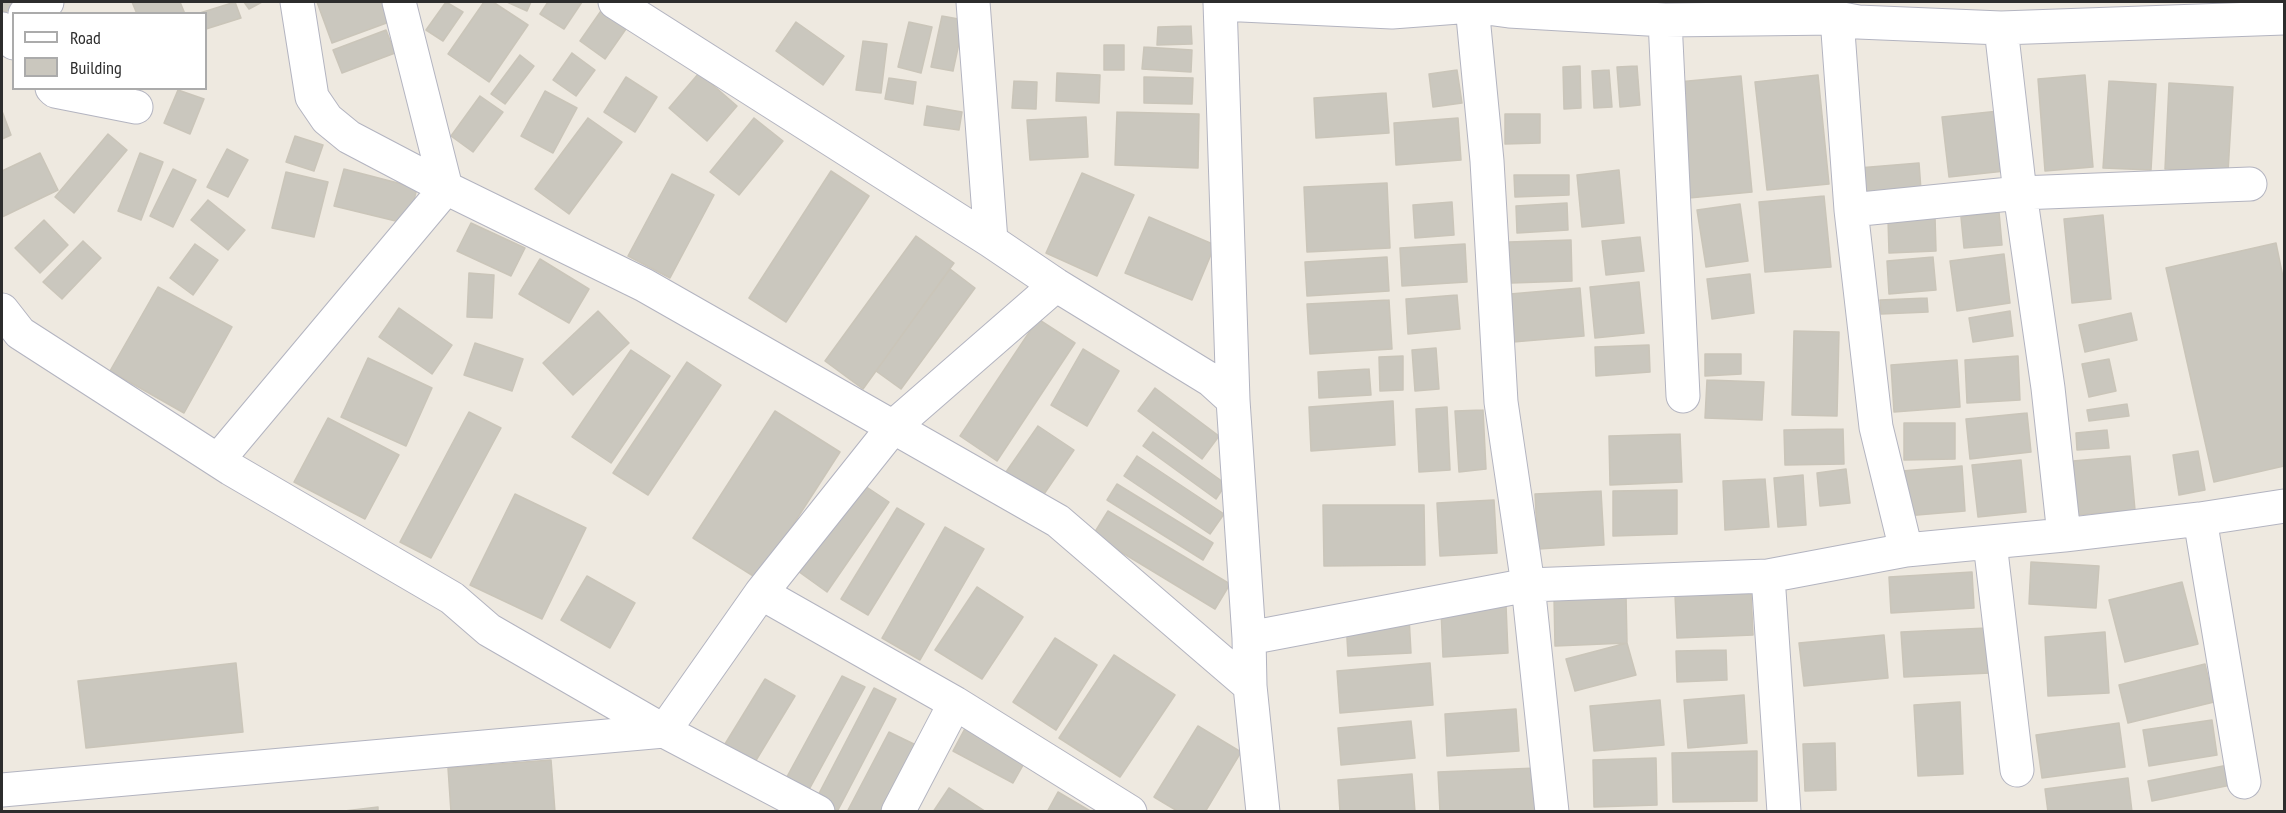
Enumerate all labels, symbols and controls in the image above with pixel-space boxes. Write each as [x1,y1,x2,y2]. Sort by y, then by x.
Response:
legend [12,12,207,90]
text: Road [70,26,101,49]
text: Building [70,56,122,79]

